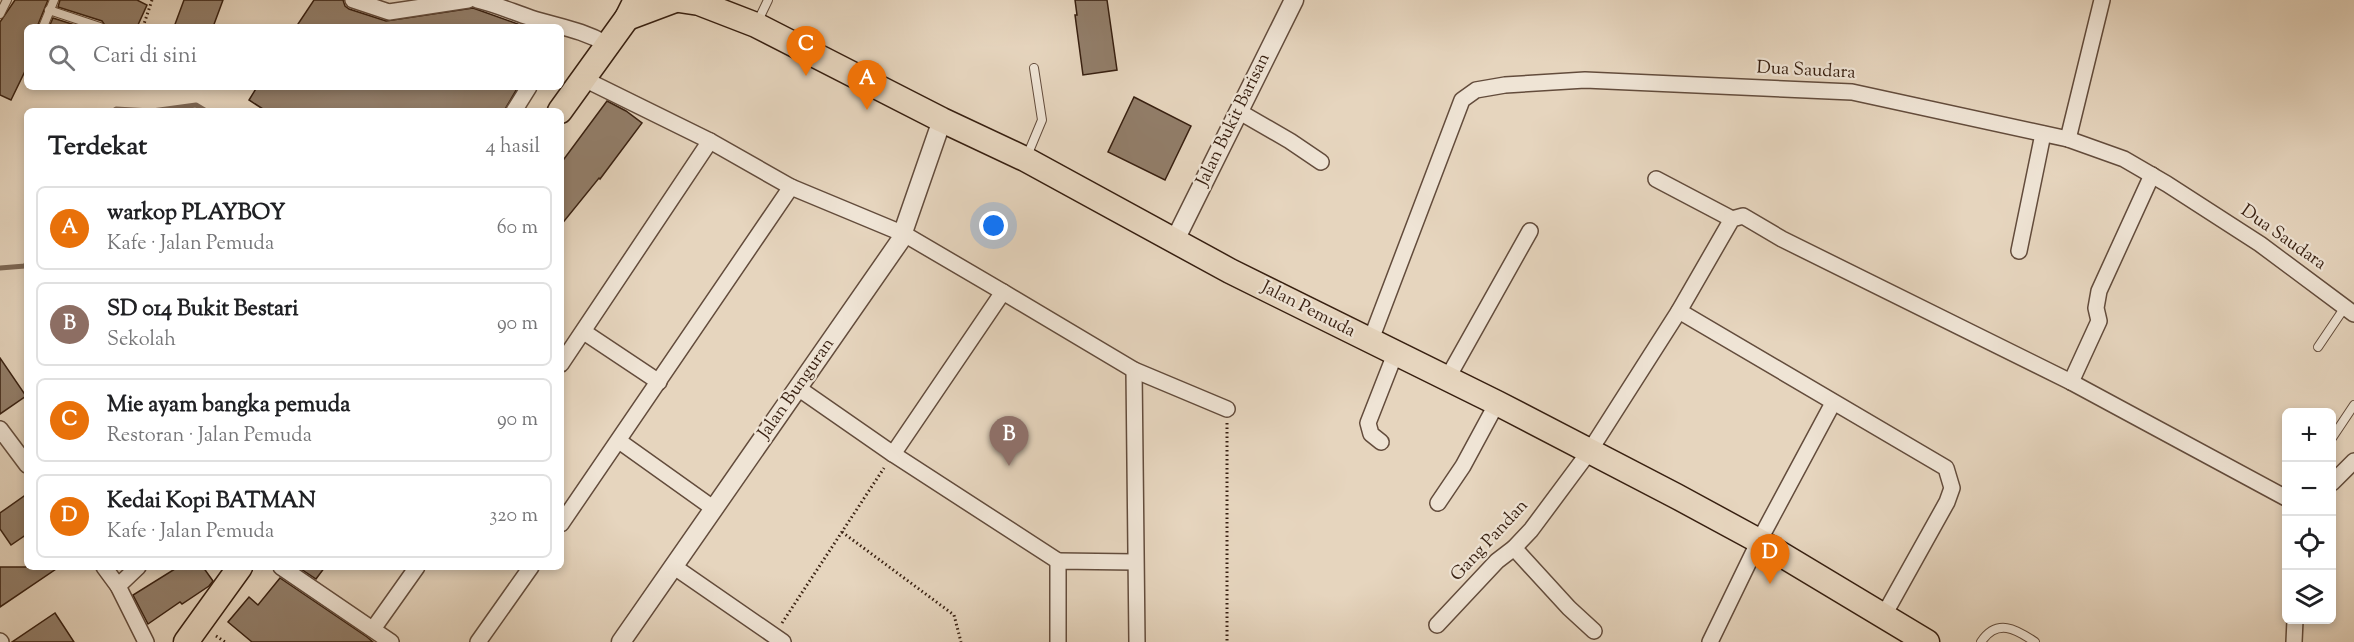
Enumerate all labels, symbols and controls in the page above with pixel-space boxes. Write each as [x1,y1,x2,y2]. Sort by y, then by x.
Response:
search box [24,24,564,90]
pin: C [786,26,826,76]
icon: search [45,41,78,74]
text: Cari di sini [93,41,197,73]
street label: Jalan Bukit Barisan [1190,49,1278,192]
street label: Dua Saudara [1756,55,1856,87]
pin: A [848,60,886,110]
text: Terdekat [48,129,147,166]
text: 4 hasil [486,133,540,162]
text: warkop PLAYBOY [107,198,285,230]
street label: Dua Saudara [2235,199,2331,277]
your location [979,211,1008,240]
text: A [61,214,78,243]
text: 60 m [497,214,538,243]
text: Kafe · Jalan Pemuda [107,230,274,259]
street label: Jalan Pemuda [1255,275,1360,345]
text: SD 014 Bukit Bestari [107,294,298,326]
text: B [63,310,76,339]
text: 90 m [497,310,538,339]
text: Sekolah [107,326,176,355]
street label: Jalan Bunguran [752,333,842,446]
text: Mie ayam bangka pemuda [107,390,350,422]
text: C [61,406,78,435]
text: 90 m [497,406,538,435]
map controls [2282,408,2336,624]
button: + [2282,408,2336,462]
pin: B [990,416,1028,466]
text: Restoran · Jalan Pemuda [107,422,312,451]
button: − [2282,462,2336,516]
text: Kedai Kopi BATMAN [107,486,316,518]
street label: Gang Pandan [1445,494,1535,588]
text: D [62,502,77,531]
text: 320 m [489,502,538,531]
button: locate [2282,516,2336,570]
text: Kafe · Jalan Pemuda [107,518,274,547]
pin: D [1750,534,1790,584]
button: layers [2282,570,2336,624]

